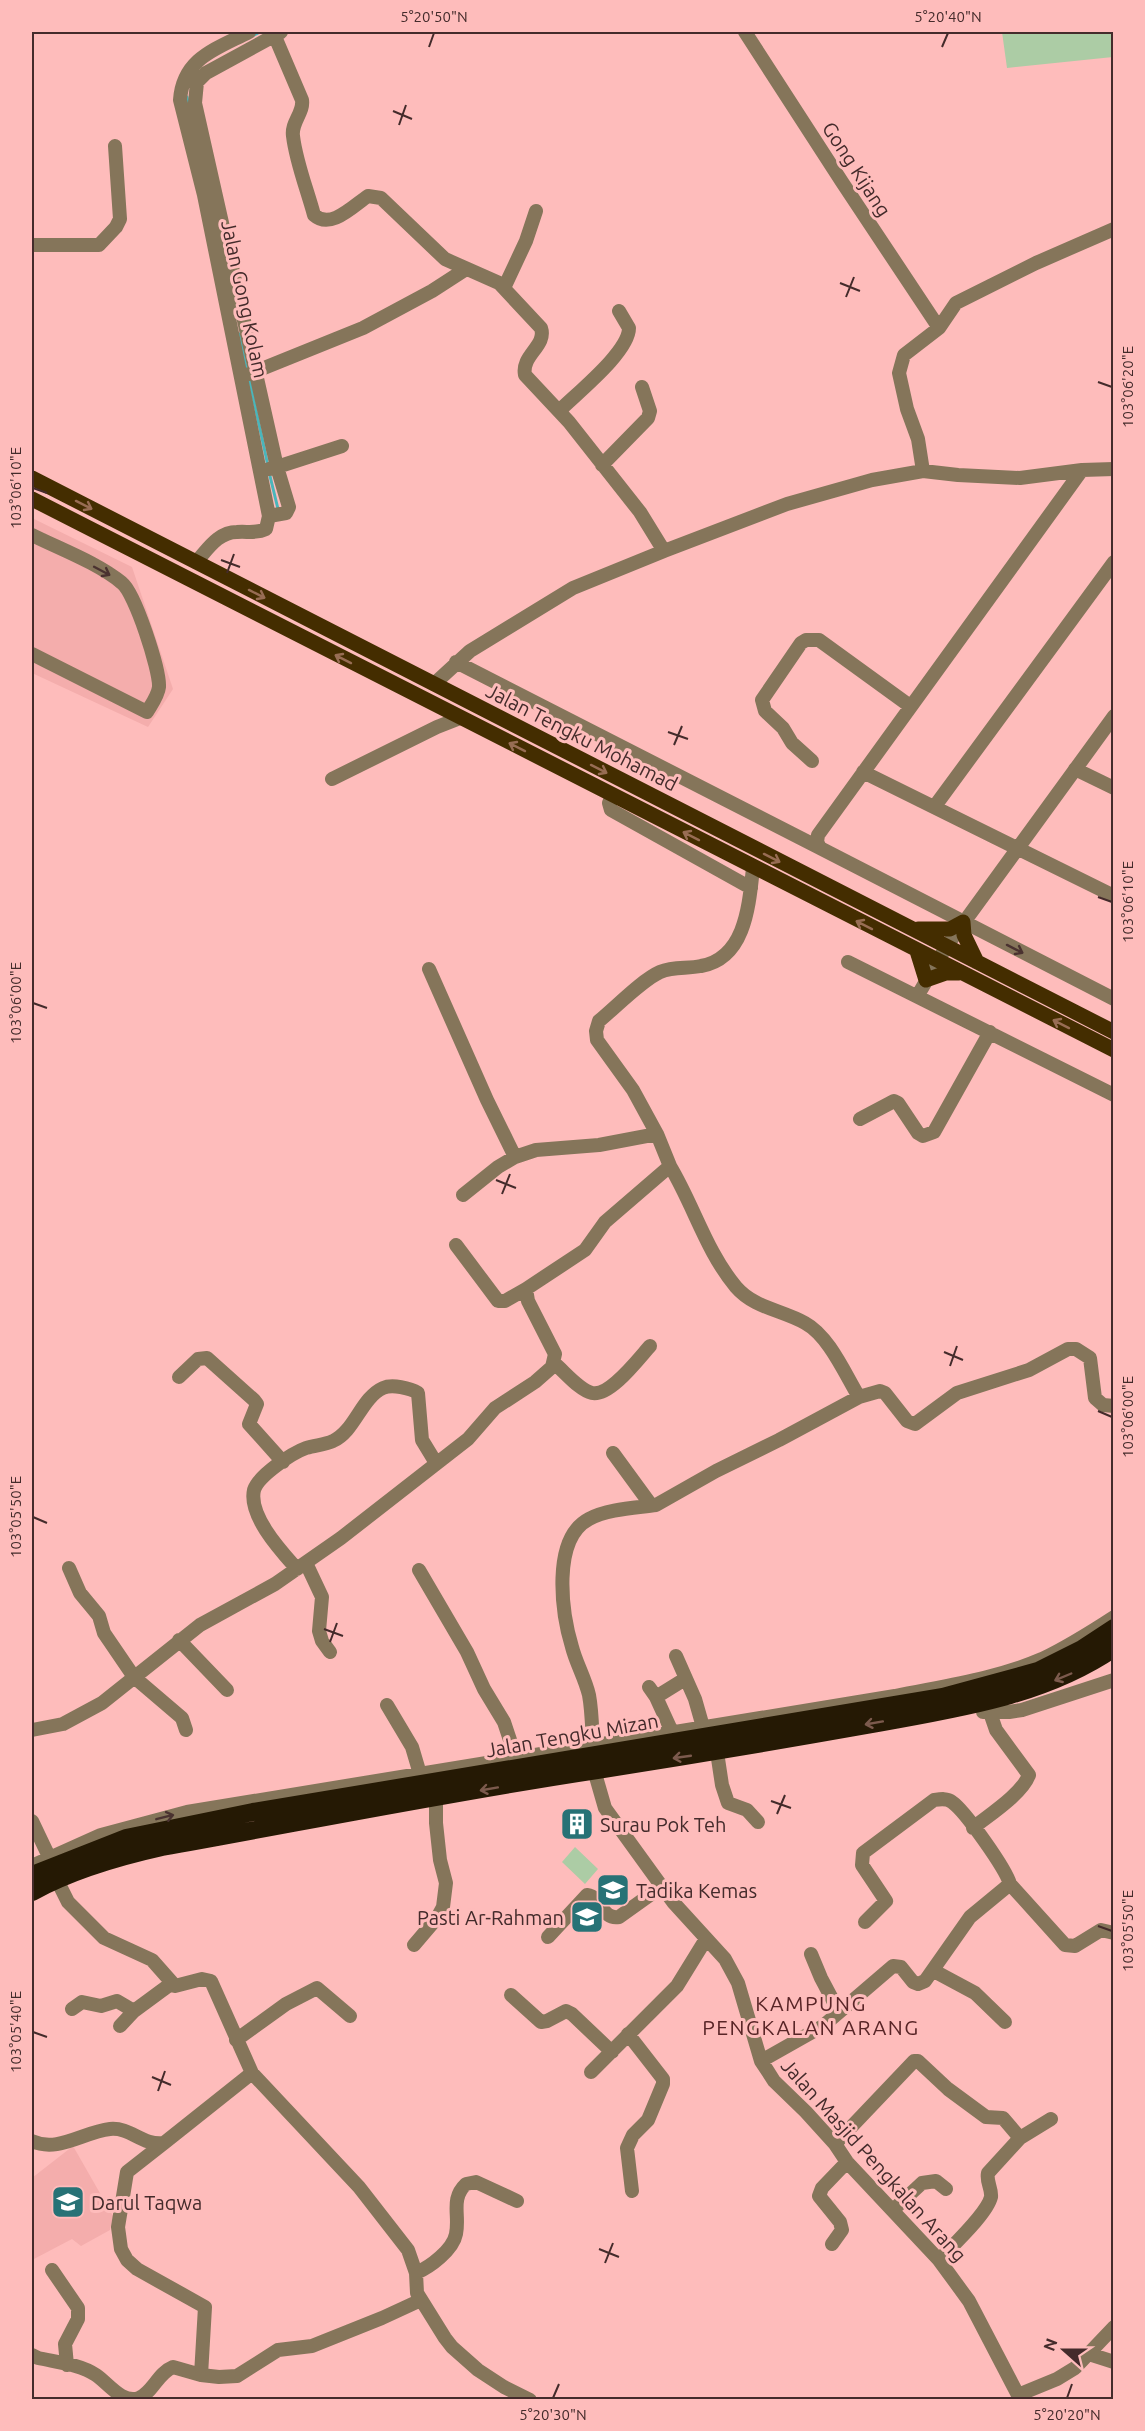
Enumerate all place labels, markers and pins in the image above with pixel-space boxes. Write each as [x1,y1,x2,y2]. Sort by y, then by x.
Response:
building icon: Surau Pok Teh [559,1806,595,1842]
place label: Surau Pok Teh [600,1813,726,1836]
school or university icon: Tadika Kemas [595,1872,631,1908]
place label: Tadika Kemas [636,1879,757,1902]
school or university icon: Pasti Ar-Rahman [569,1899,605,1935]
place label: Pasti Ar-Rahman [417,1906,564,1929]
school or university icon: Darul Taqwa [50,2184,86,2220]
place label: Darul Taqwa [91,2191,202,2214]

